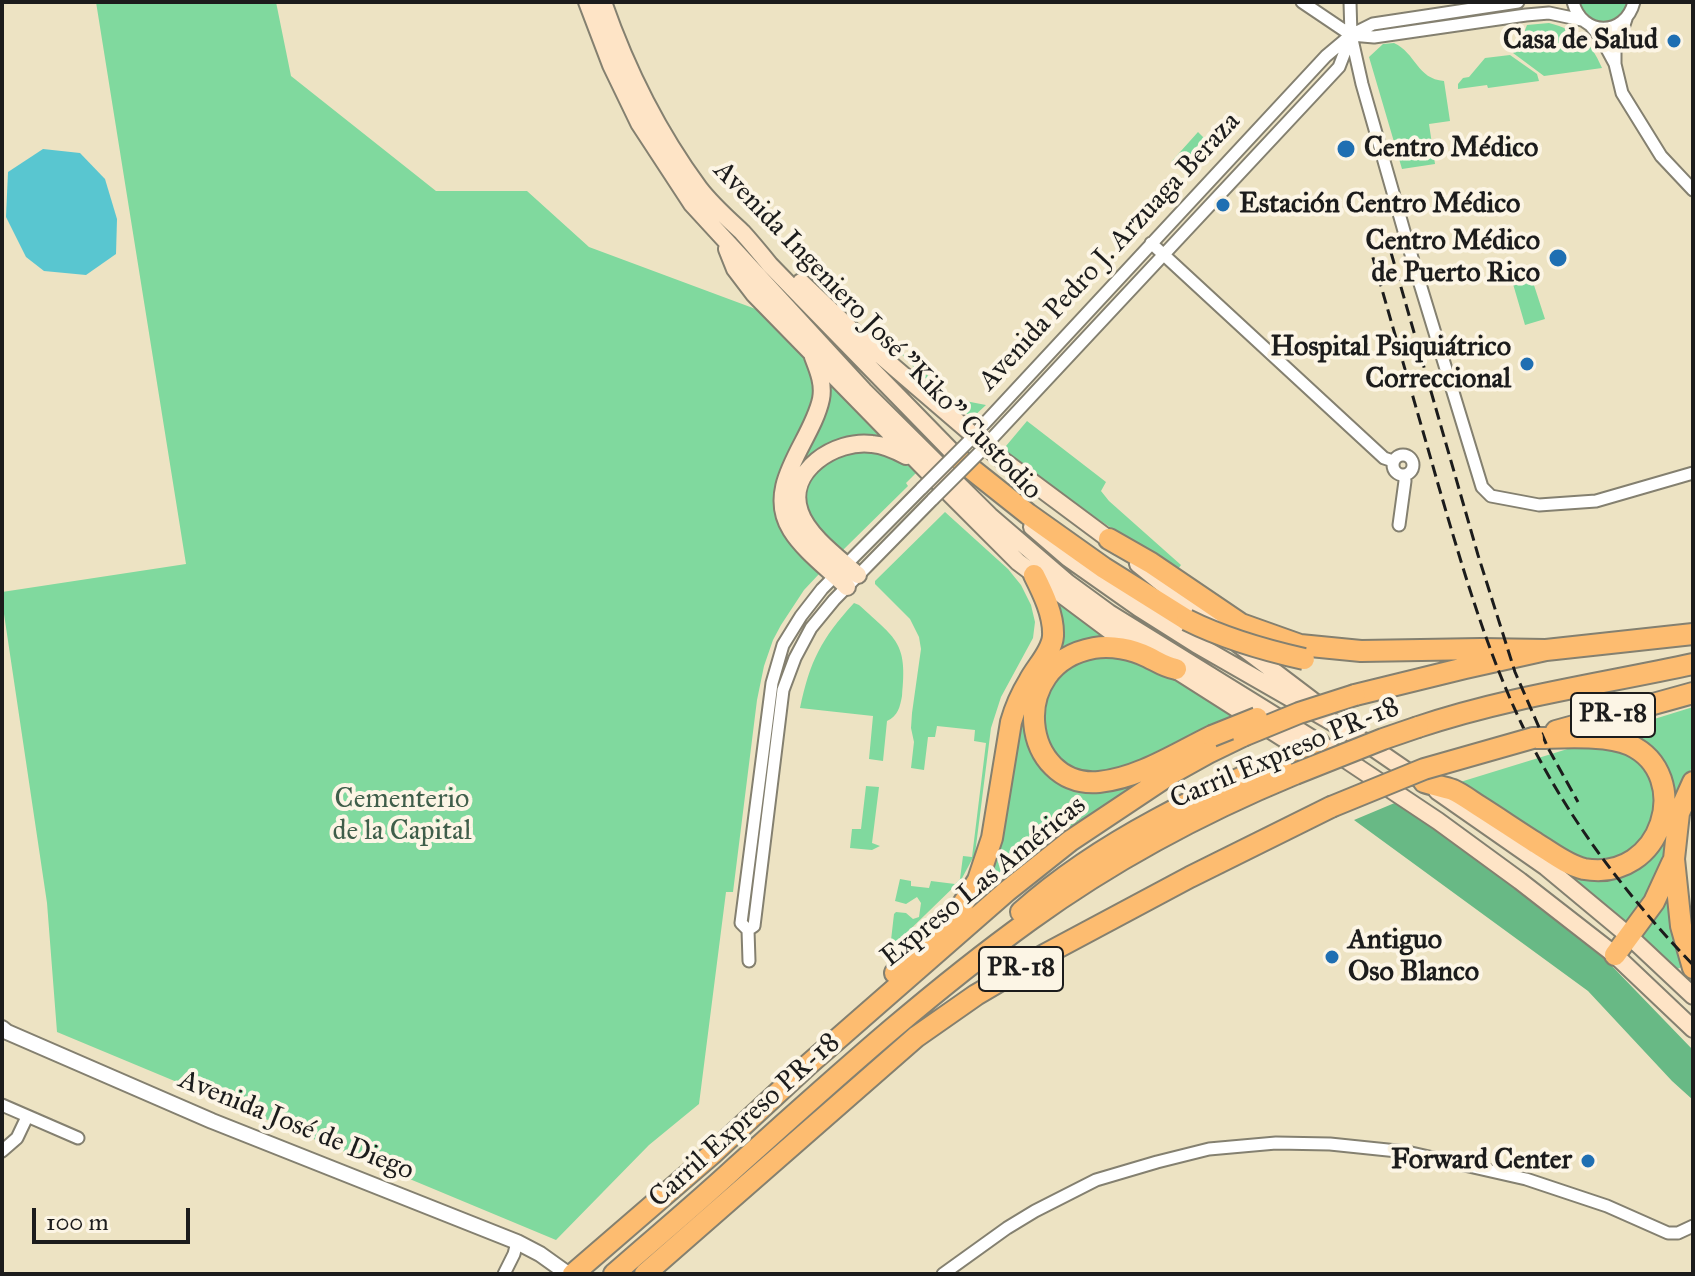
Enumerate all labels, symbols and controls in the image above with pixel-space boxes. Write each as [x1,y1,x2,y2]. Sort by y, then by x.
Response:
place label: Casa de Salud [1503,24,1658,58]
marker: Casa de Salud [1665,32,1683,50]
street label: Avenida Pedro J. Arzuaga Beraza [972,106,1248,398]
place label: Centro Médico [1364,132,1538,166]
marker: Centro Médico [1335,138,1357,160]
street label: Avenida Ingeniero José "Kiko" Custodio [706,155,1048,507]
place label: Estación Centro Médico [1239,188,1520,222]
marker: Estación Centro Médico [1214,196,1232,214]
place label: Centro Médico de Puerto Rico [1366,225,1540,291]
marker: Centro Médico de Puerto Rico [1547,247,1569,269]
place label: Hospital Psiquiátrico Correccional [1270,331,1511,397]
marker: Hospital Psiquiátrico Correccional [1518,355,1536,373]
street label: Carril Expreso PR-18 [1166,691,1404,817]
road number: PR-18 [1571,693,1655,737]
park label: Cementerio de la Capital [333,783,471,849]
street label: Expreso Las Américas [875,789,1093,975]
place label: Antiguo Oso Blanco [1348,924,1479,990]
road number: PR-18 [979,947,1063,991]
marker: Antiguo Oso Blanco [1323,948,1341,966]
street label: Carril Expreso PR-18 [643,1026,847,1216]
street label: Avenida José de Diego [174,1063,418,1189]
place label: Forward Center [1391,1144,1572,1178]
marker: Forward Center [1579,1152,1597,1170]
scale bar [36,1192,194,1242]
text: 100 m [46,1207,109,1237]

